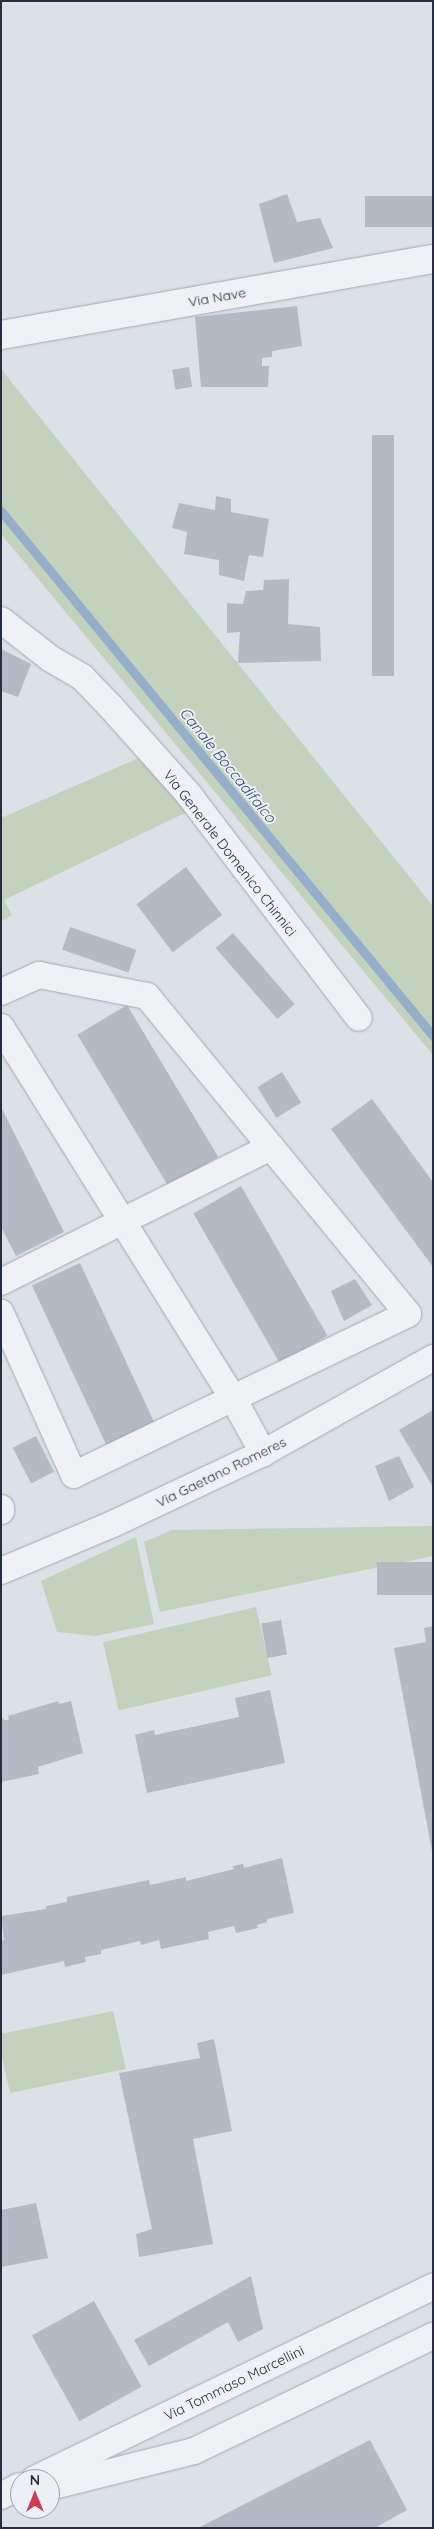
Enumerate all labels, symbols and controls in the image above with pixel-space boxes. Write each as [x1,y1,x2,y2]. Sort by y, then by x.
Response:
street label: Via Nave [187,284,247,310]
water label: Canale Boccadifalco [176,704,280,826]
street label: Via Generale Domenico Chinnici [160,767,300,939]
street label: Via Gaetano Romeres [153,1433,289,1511]
street label: Via Tommaso Marcellini [161,2342,307,2424]
north arrow [10,2469,60,2519]
text: N [30,2471,40,2489]

